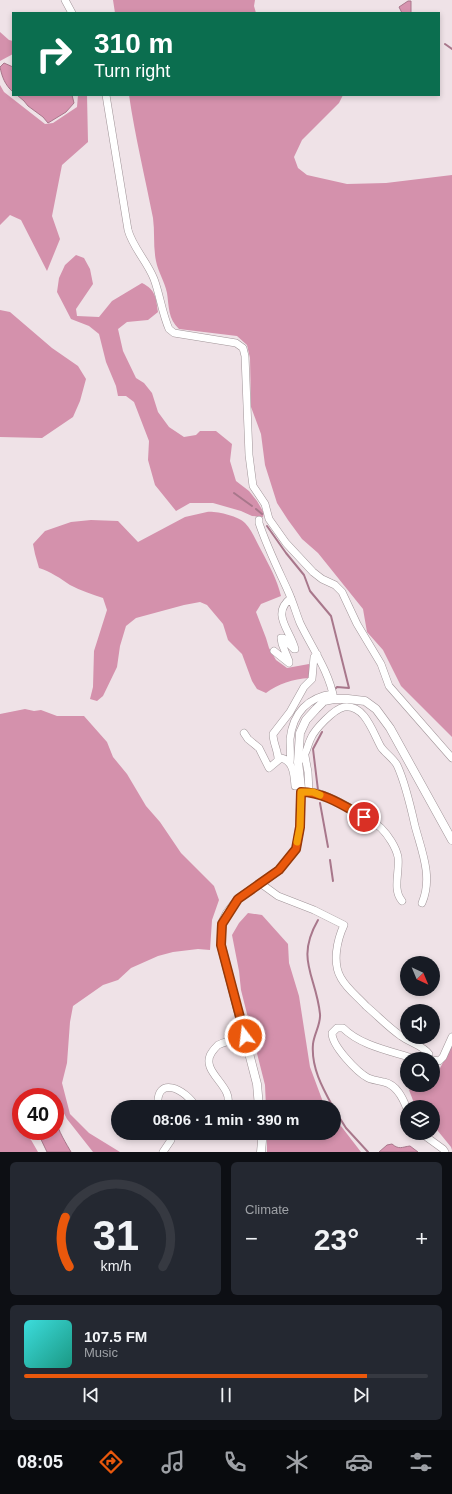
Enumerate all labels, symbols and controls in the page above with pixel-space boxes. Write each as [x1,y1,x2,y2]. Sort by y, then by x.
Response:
icon: right [28,28,80,80]
text: 310 m [94,28,173,59]
text: Turn right [94,61,170,81]
pin [347,800,381,834]
icon: arrive [353,806,375,828]
north arrow [400,956,440,996]
map controls [400,956,440,1140]
button: sound [400,1004,440,1044]
position arrow [224,1015,266,1057]
button: search [400,1052,440,1092]
speed limit sign: 40 [12,1088,64,1140]
button: layers [400,1100,440,1140]
text: 08:06 · 1 min · 390 m [153,1111,299,1128]
text: Climate [245,1202,289,1217]
text: 31 [92,1211,139,1258]
text: 23° [314,1223,359,1256]
text: − [245,1226,258,1251]
text: + [415,1226,428,1251]
text: km/h [100,1257,131,1273]
text: 107.5 FM [84,1328,147,1345]
text: Music [84,1345,118,1360]
icon: previous [80,1384,102,1406]
icon: pause [215,1384,237,1406]
icon: next [350,1384,372,1406]
icon: directions [97,1448,125,1476]
icon: music [159,1448,187,1476]
icon: phone [221,1448,249,1476]
icon: climate [283,1448,311,1476]
icon: car [345,1448,373,1476]
icon: filters [407,1448,435,1476]
text: 08:05 [17,1452,63,1472]

